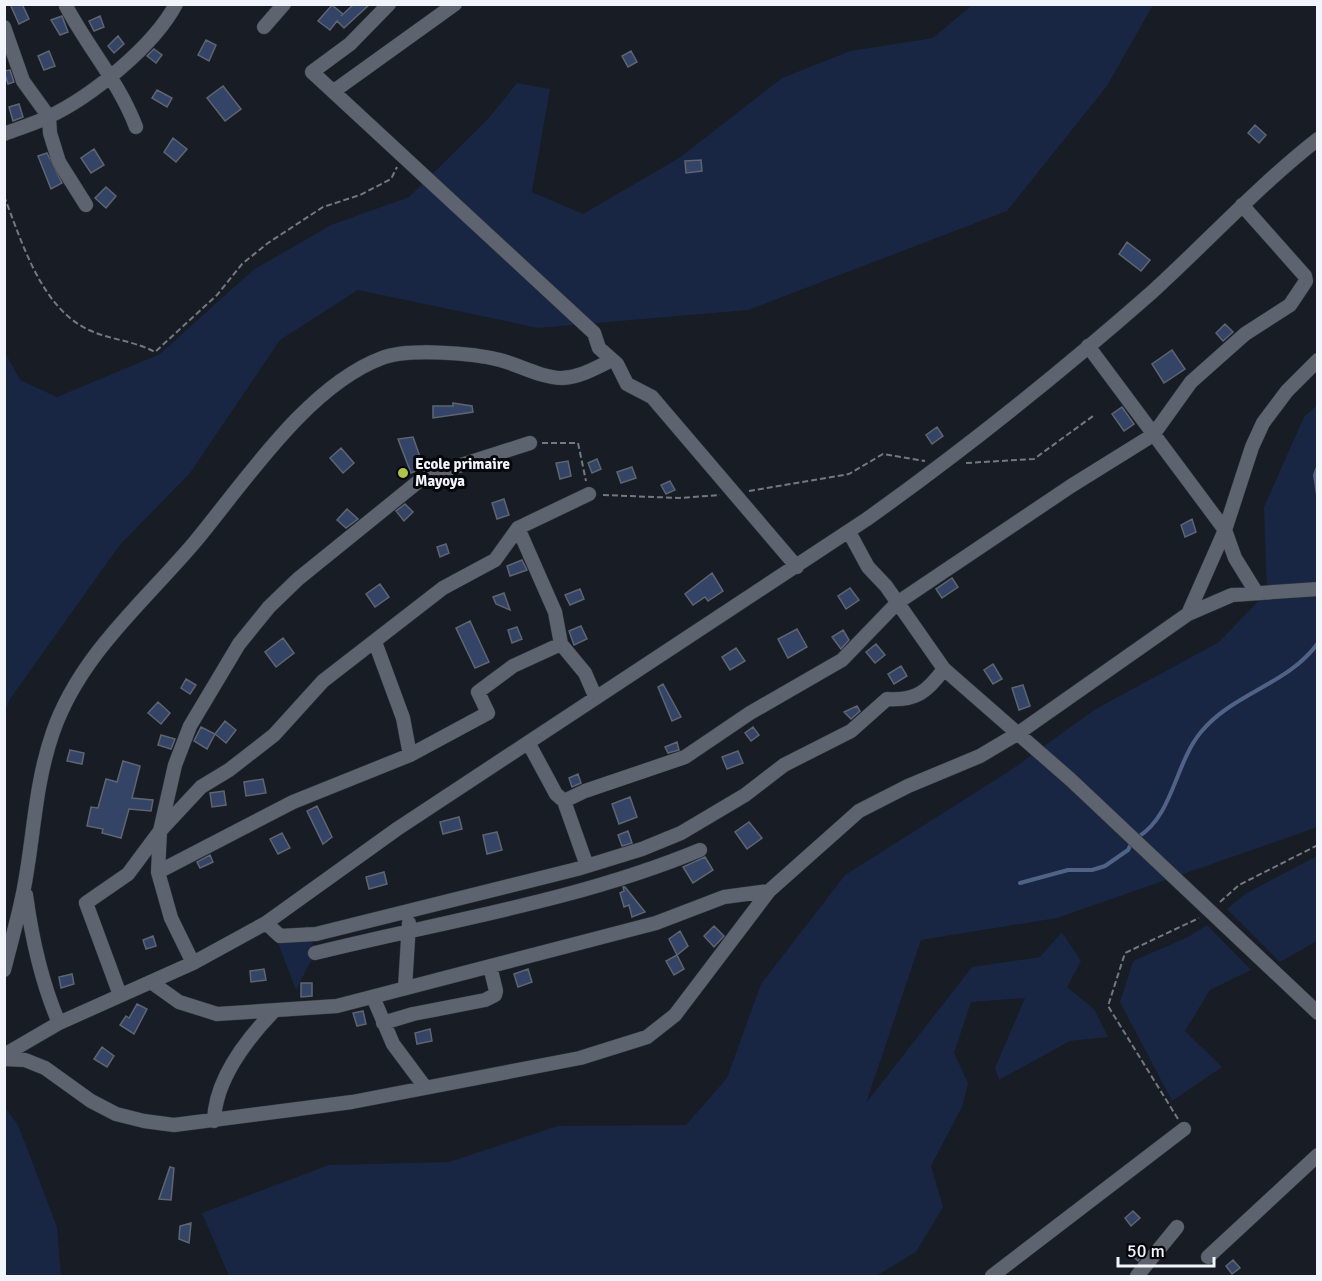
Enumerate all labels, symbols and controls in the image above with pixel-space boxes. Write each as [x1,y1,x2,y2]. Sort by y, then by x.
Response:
place label: Ecole primaire Mayoya [415,455,510,490]
marker: Ecole primaire Mayoya [396,466,410,480]
scale bar [1118,1230,1214,1268]
text: 50 m [1127,1240,1165,1262]

